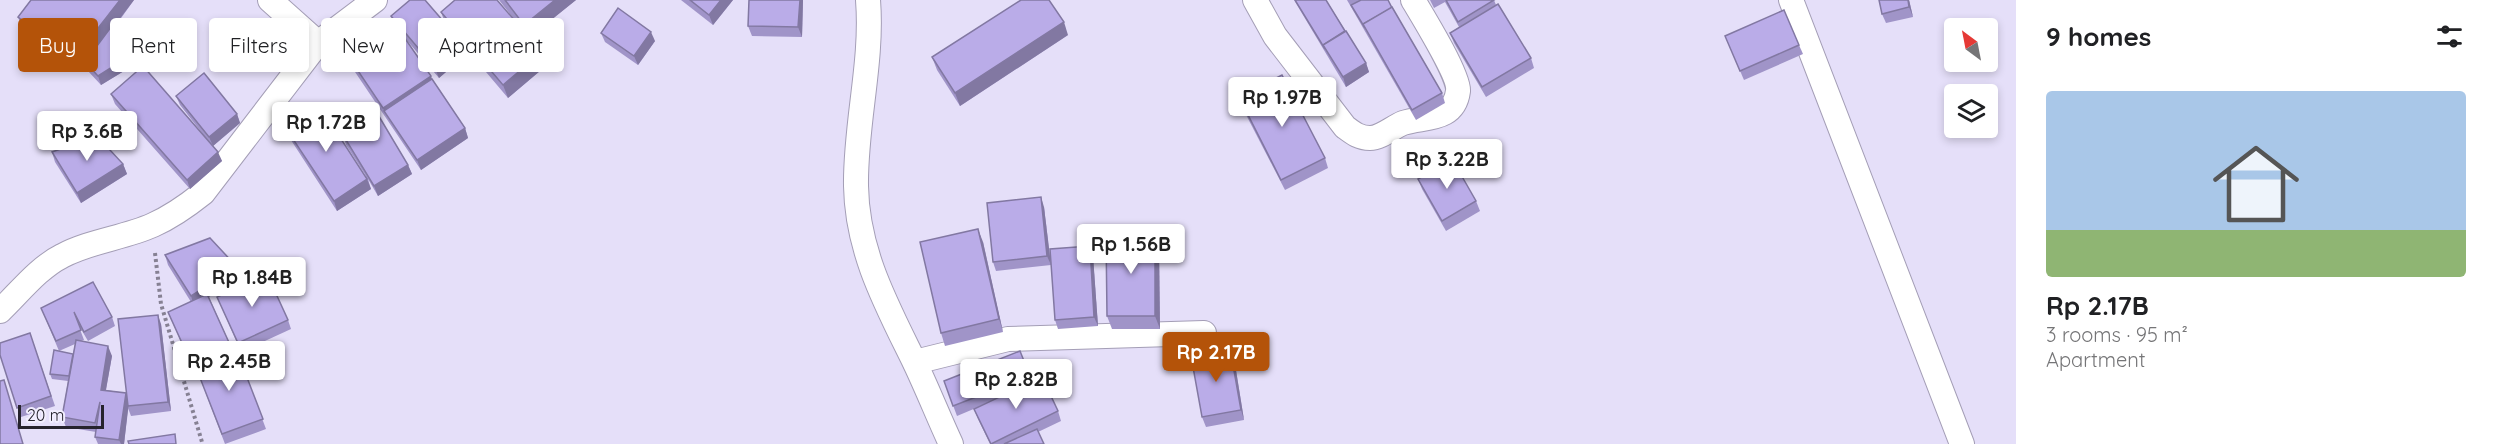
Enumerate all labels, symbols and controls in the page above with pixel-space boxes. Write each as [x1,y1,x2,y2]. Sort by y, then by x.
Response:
chip: Buy [18,18,98,72]
chip: Rent [110,18,197,72]
chip: Filters [209,18,309,72]
chip: New [321,18,406,72]
chip: Apartment [418,18,564,72]
north arrow [1944,18,1998,72]
map controls [1944,18,1998,138]
text: 9 homes [2046,20,2151,53]
icon: filters [2433,20,2466,53]
pin: Rp 1.97B [1220,77,1344,128]
text: Rp 1.97B [1242,84,1322,109]
button: layers [1944,84,1998,138]
pin: Rp 1.72B [264,102,388,153]
text: Rp 1.72B [286,109,366,134]
pin: Rp 3.6B [32,111,142,162]
text: Rp 3.6B [51,118,123,143]
icon: home [2202,130,2310,238]
pin: Rp 3.22B [1385,139,1509,190]
text: Rp 3.22B [1405,146,1489,171]
pin: Rp 1.56B [1069,224,1193,275]
text: Rp 1.56B [1091,231,1171,256]
pin: Rp 1.84B [190,257,314,308]
text: Rp 1.84B [212,264,292,289]
text: Rp 2.17B [2046,289,2149,322]
text: 3 rooms · 95 m² [2046,322,2188,347]
pin: Rp 2.17B [1154,332,1278,383]
text: Rp 2.17B [1176,339,1256,364]
pin: Rp 2.45B [167,341,291,392]
text: Apartment [2046,347,2146,372]
text: Rp 2.45B [187,348,271,373]
pin: Rp 2.82B [954,359,1078,410]
text: Rp 2.82B [974,366,1058,391]
scale bar [18,402,104,430]
text: 20 m [27,405,64,425]

